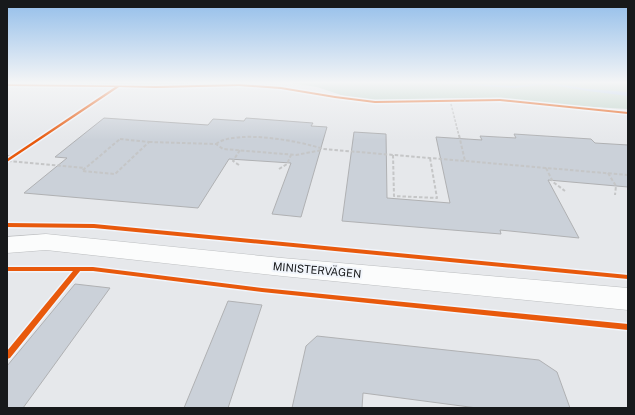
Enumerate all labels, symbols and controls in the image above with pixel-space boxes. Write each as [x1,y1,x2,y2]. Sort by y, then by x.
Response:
street label: MINISTERVÄGEN [272,259,362,280]

